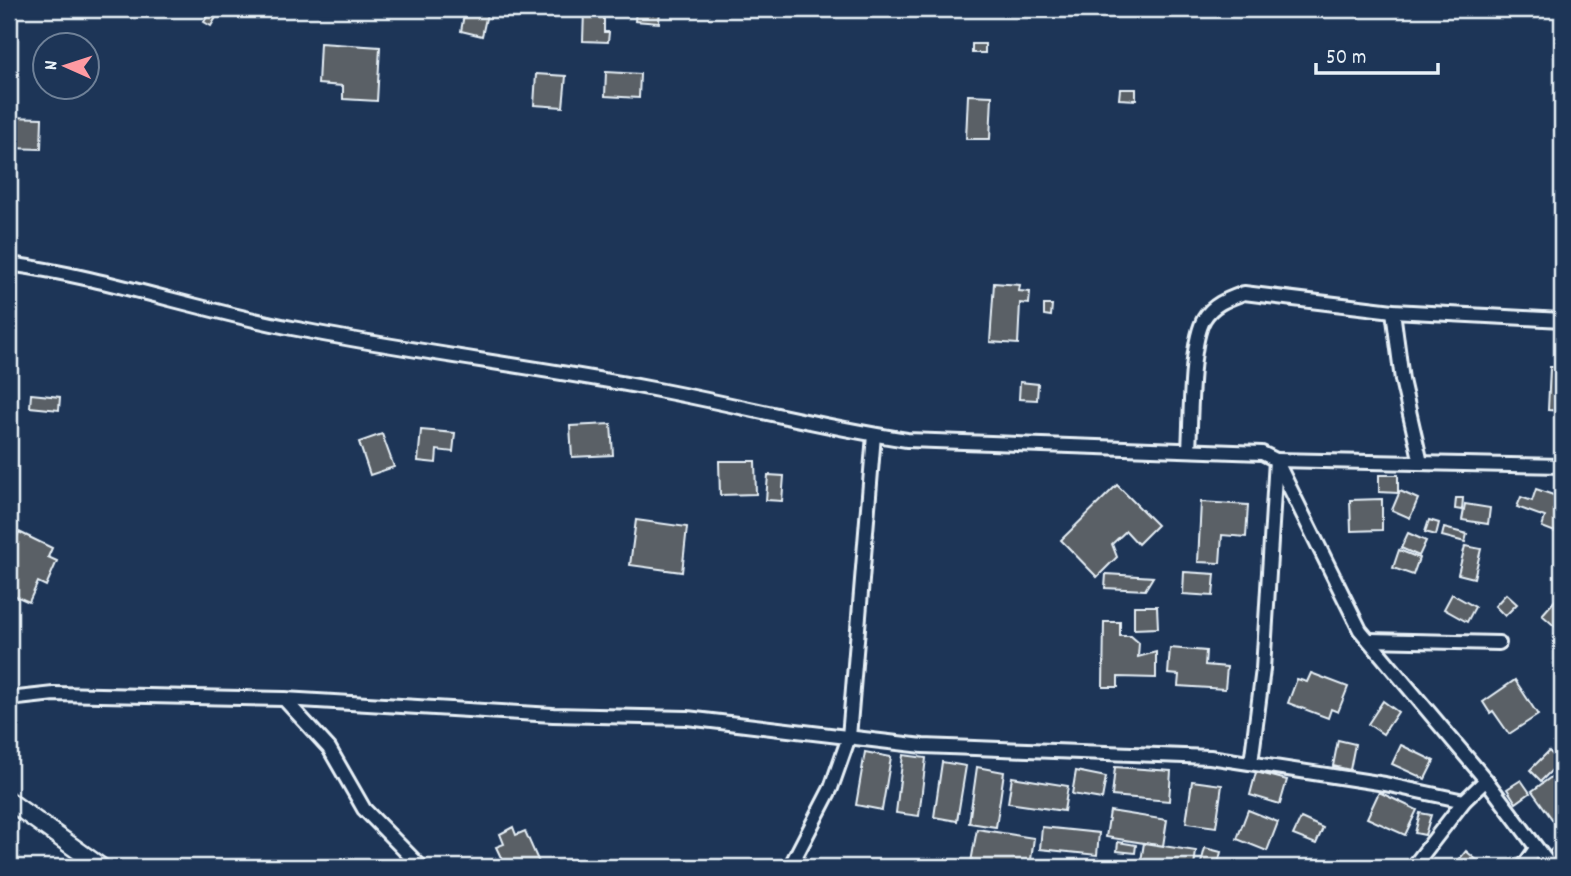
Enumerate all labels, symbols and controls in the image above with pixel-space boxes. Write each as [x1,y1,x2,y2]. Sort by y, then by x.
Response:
north arrow [32,32,102,102]
scale bar [1316,32,1438,76]
text: 50 m [1326,44,1366,74]
text: N [39,60,66,71]

